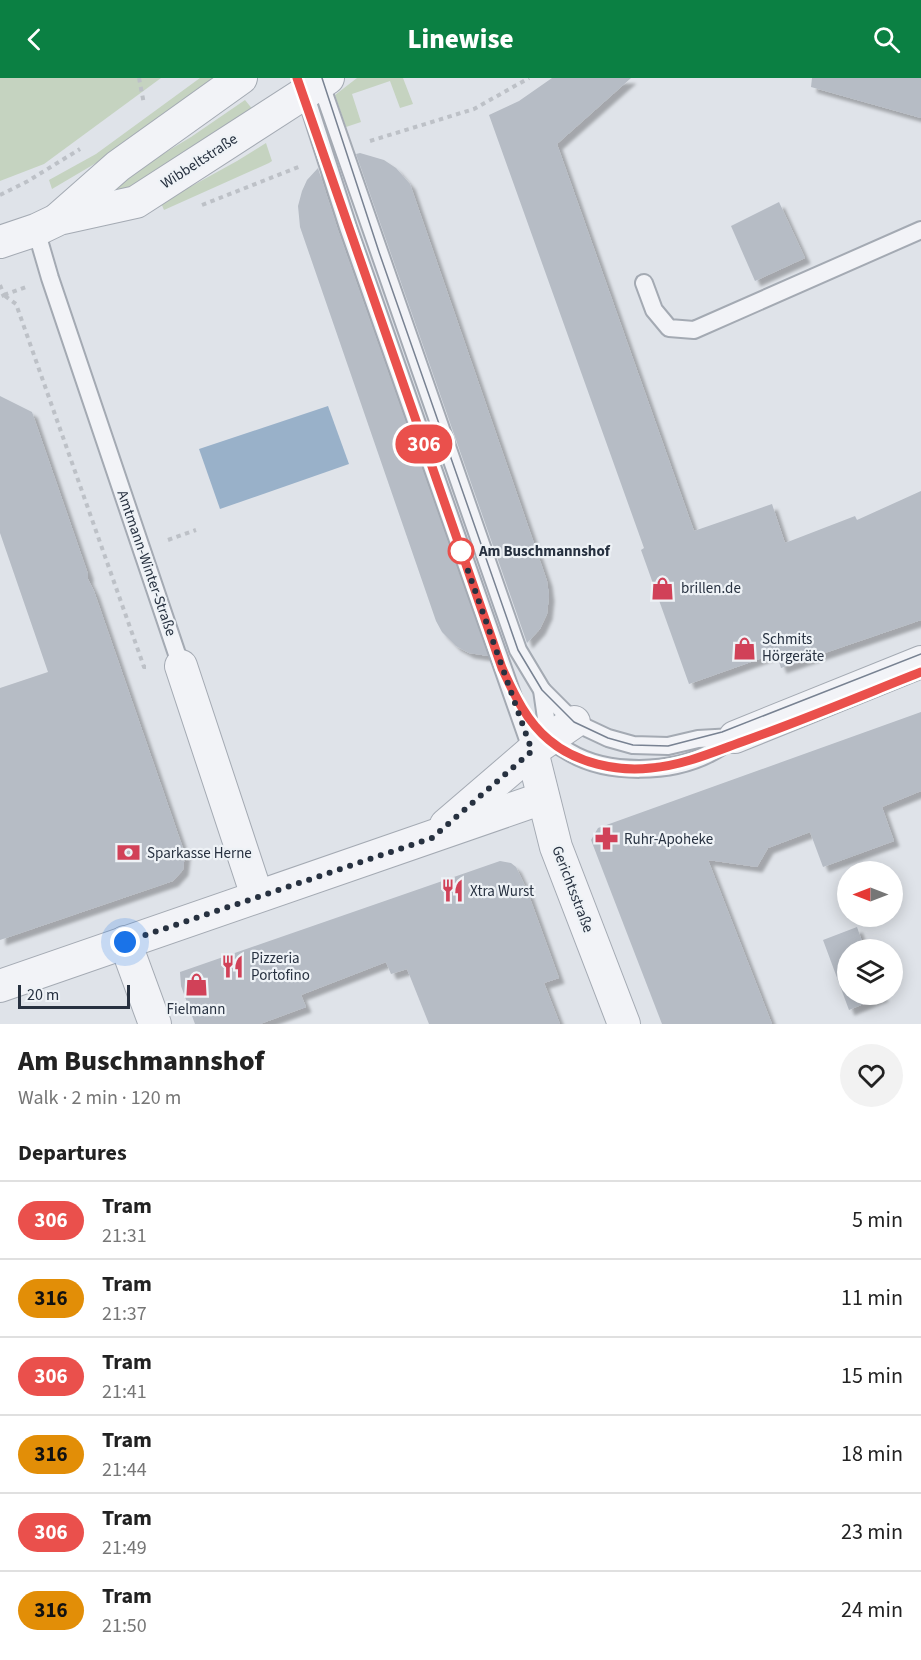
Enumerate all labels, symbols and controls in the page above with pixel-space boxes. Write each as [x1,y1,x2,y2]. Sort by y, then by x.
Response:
text: Linewise [407,20,514,59]
icon: back [18,23,51,56]
icon: search [870,23,903,56]
street label: Wibbeltstraße [157,129,242,194]
line badge: 306 [390,424,458,464]
text: 306 [407,429,441,459]
street label: Amtmann-Winter-Straße [112,487,181,639]
marker: Am Buschmannshof [448,538,474,564]
place label: Am Buschmannshof [478,541,611,562]
shop icon: brillen.de [650,575,676,601]
place label: brillen.de [681,578,741,599]
place label: Schmits Hörgeräte [762,629,824,667]
shop icon: Schmits Hörgeräte [731,635,757,661]
pharmacy icon: Ruhr-Apoheke [593,826,619,852]
place label: Ruhr-Apoheke [624,829,713,850]
bank icon: Sparkasse Herne [116,840,142,866]
place label: Sparkasse Herne [147,843,252,864]
street label: Gerichtsstraße [546,843,599,936]
north arrow [837,861,903,927]
map controls [837,861,903,1005]
restaurant icon: Xtra Wurst [439,878,465,904]
place label: Xtra Wurst [470,881,534,902]
your location [110,927,140,957]
button: layers [837,939,903,1005]
place label: Pizzeria Portofino [251,948,310,986]
restaurant icon: Pizzeria Portofino [220,954,246,980]
shop icon: Fielmann [183,972,209,998]
scale bar [18,982,130,1010]
text: 20 m [27,984,59,1006]
place label: Fielmann [167,999,225,1020]
text: Am Buschmannshof [18,1041,264,1081]
button: heart [840,1044,903,1107]
text: Walk · 2 min · 120 m [18,1084,181,1112]
text: Departures [18,1137,127,1169]
text: Tram [102,1190,152,1222]
text: 5 min [852,1204,903,1236]
text: 306 [34,1205,68,1235]
text: 21:31 [102,1222,147,1250]
text: Tram [102,1268,152,1300]
text: 11 min [841,1282,903,1314]
text: 316 [34,1283,68,1313]
text: 21:37 [102,1300,147,1328]
text: Tram [102,1346,152,1378]
text: 15 min [841,1360,903,1392]
text: 306 [34,1361,68,1391]
text: 21:41 [102,1378,147,1406]
text: Tram [102,1424,152,1456]
text: 18 min [841,1438,903,1470]
text: 316 [34,1439,68,1469]
text: 21:44 [102,1456,147,1484]
text: Tram [102,1502,152,1534]
text: 23 min [841,1516,903,1548]
text: 306 [34,1517,68,1547]
text: 21:49 [102,1534,147,1562]
text: Tram [102,1580,152,1612]
text: 24 min [841,1594,903,1626]
text: 316 [34,1595,68,1625]
text: 21:50 [102,1612,147,1640]

